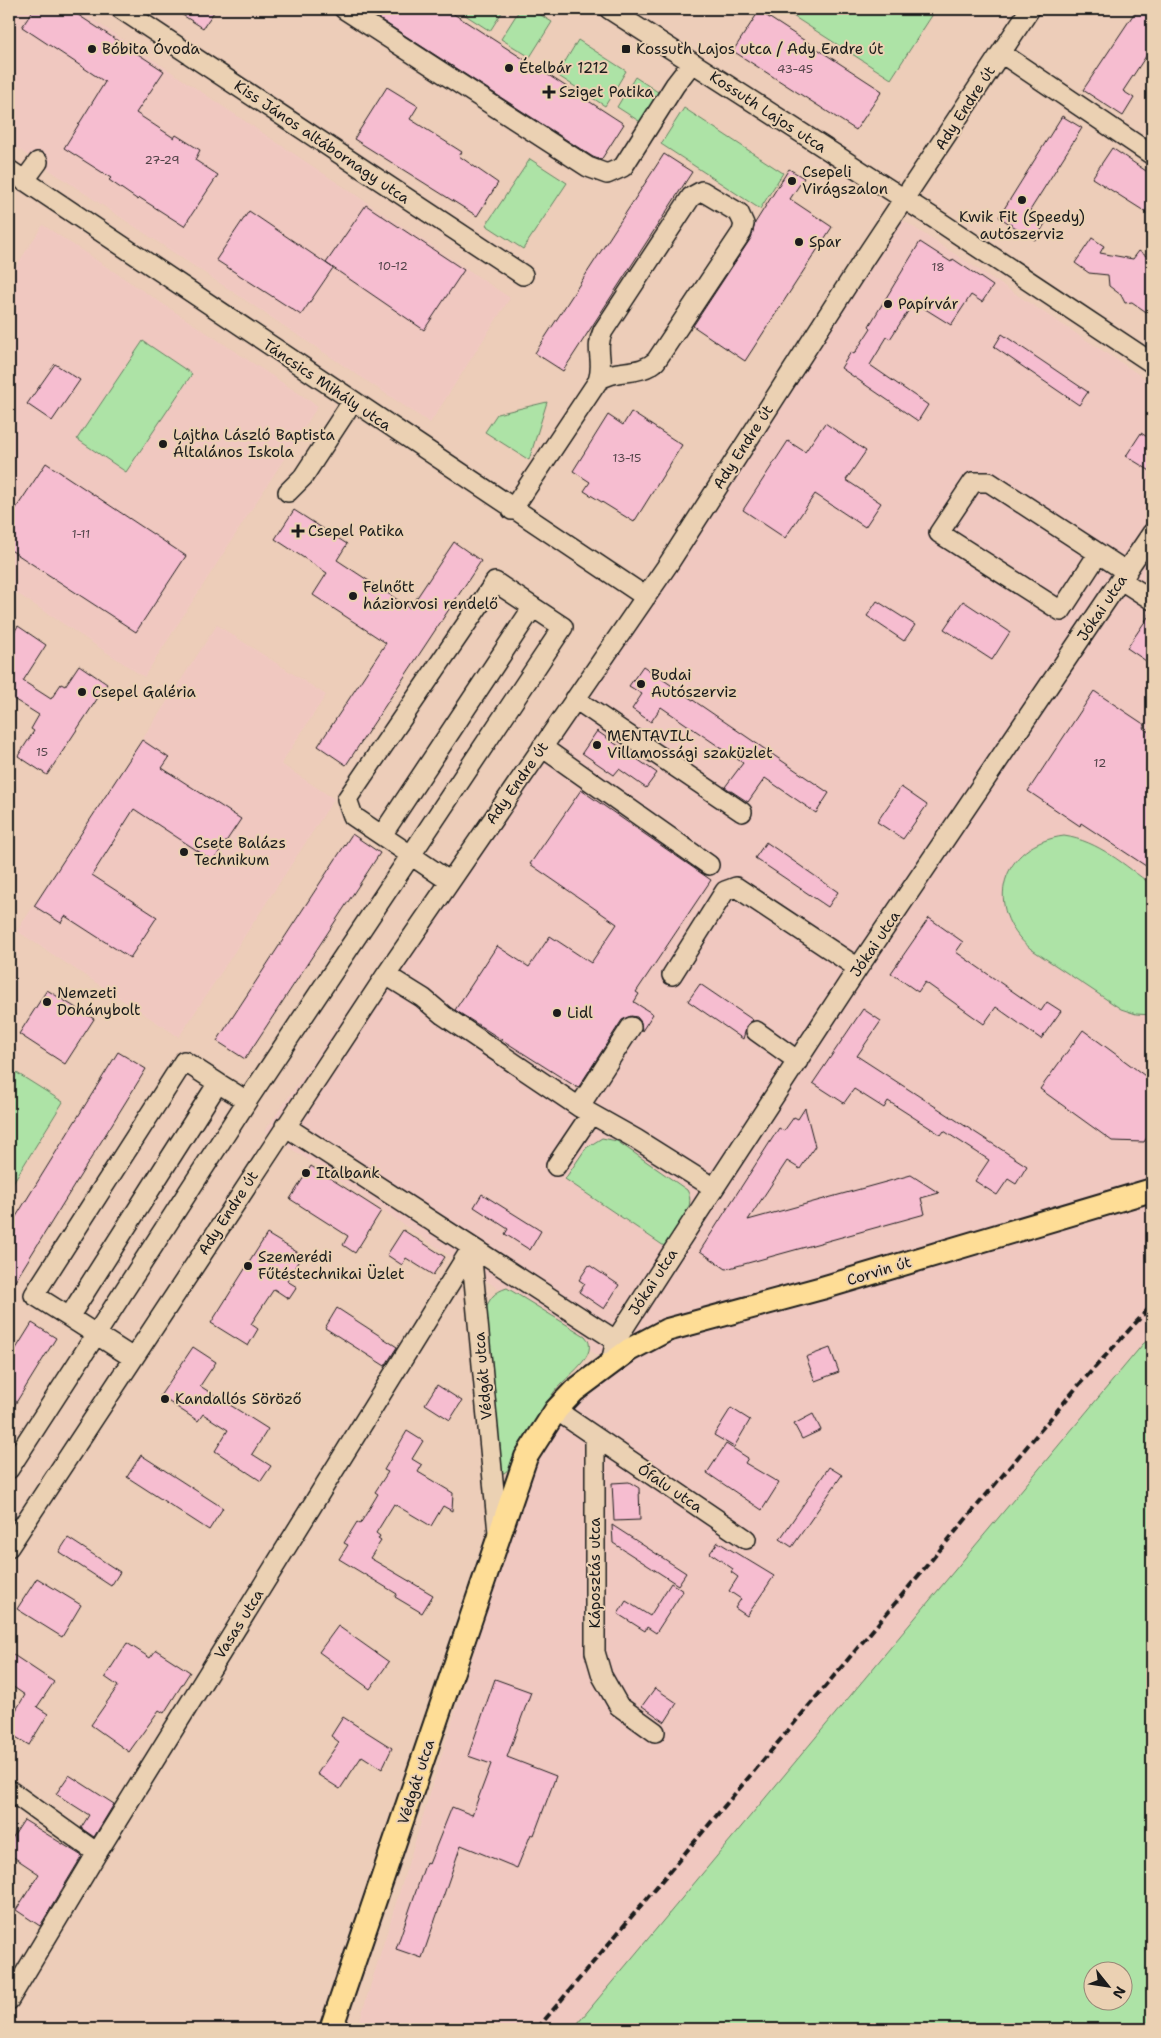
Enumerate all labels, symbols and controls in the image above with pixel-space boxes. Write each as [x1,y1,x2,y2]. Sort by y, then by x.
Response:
place label: Bóbita Óvoda [102,38,201,59]
place label: Kossuth Lajos utca / Ady Endre út [636,39,884,59]
marker: Bóbita Óvoda [86,43,98,55]
marker: Kossuth Lajos utca / Ady Endre út [620,43,632,55]
place label: Ételbár 1212 [519,57,608,78]
house number: 43-45 [777,61,813,77]
marker: Ételbár 1212 [503,62,515,74]
street label: Ady Endre út [930,62,1000,154]
street label: Kossuth Lajos utca [706,67,831,158]
street label: Kiss János altábornagy utca [230,76,414,209]
place label: Sziget Patika [559,82,654,102]
marker: Sziget Patika [543,86,555,98]
house number: 27-29 [144,152,180,168]
place label: Csepeli Virágszalon [802,162,888,199]
marker: Csepeli Virágszalon [786,175,798,187]
marker: Kwik Fit (Speedy) autószerviz [1016,194,1028,206]
place label: Kwik Fit (Speedy) autószerviz [959,207,1085,244]
place label: Spar [809,232,842,252]
marker: Spar [793,236,805,248]
house number: 10-12 [378,258,408,274]
house number: 18 [931,259,945,275]
place label: Papírvár [898,294,959,314]
marker: Papírvár [882,298,894,310]
street label: Táncsics Mihály utca [259,335,396,436]
street label: Ady Endre út [708,401,778,493]
place label: Lajtha László Baptista Általános Iskola [173,425,336,462]
marker: Lajtha László Baptista Általános Iskola [157,438,169,450]
house number: 13-15 [613,450,641,466]
place label: Csepel Patika [308,521,404,541]
marker: Csepel Patika [292,525,304,537]
house number: 1-11 [72,526,90,542]
street label: Jókai utca [1072,570,1132,645]
place label: Felnőtt háziorvosi rendelő [363,577,498,614]
marker: Felnőtt háziorvosi rendelő [347,590,359,602]
place label: Budai Autószerviz [651,665,737,702]
marker: Budai Autószerviz [635,678,647,690]
place label: Csepel Galéria [92,682,197,702]
marker: Csepel Galéria [76,686,88,698]
place label: MENTAVILL Villamossági szaküzlet [607,726,773,763]
street label: Ady Endre út [481,738,553,828]
marker: MENTAVILL Villamossági szaküzlet [591,739,603,751]
house number: 15 [36,744,48,760]
house number: 12 [1094,755,1106,771]
place label: Csete Balázs Technikum [194,833,286,870]
marker: Csete Balázs Technikum [178,846,190,858]
street label: Jókai utca [845,906,905,981]
place label: Nemzeti Dohánybolt [57,983,141,1020]
marker: Nemzeti Dohánybolt [41,996,53,1008]
place label: Lidl [567,1003,593,1023]
marker: Lidl [551,1007,563,1019]
place label: Italbank [316,1163,380,1183]
street label: Ady Endre út [193,1167,263,1259]
marker: Italbank [300,1167,312,1179]
street label: Jókai utca [624,1244,682,1319]
place label: Szemerédi Fűtéstechnikai Üzlet [258,1247,405,1284]
street label: Corvin út [844,1252,914,1290]
marker: Szemerédi Fűtéstechnikai Üzlet [242,1260,254,1272]
street label: Védgát utca [469,1331,497,1421]
place label: Kandallós Söröző [175,1389,302,1409]
marker: Kandallós Söröző [159,1393,171,1405]
street label: Ófalu utca [634,1458,707,1517]
street label: Káposztás utca [585,1517,605,1629]
street label: Vasas utca [210,1585,269,1663]
street label: Védgát utca [393,1736,439,1827]
north arrow [1084,1960,1134,2010]
text: N [1109,1983,1130,2002]

